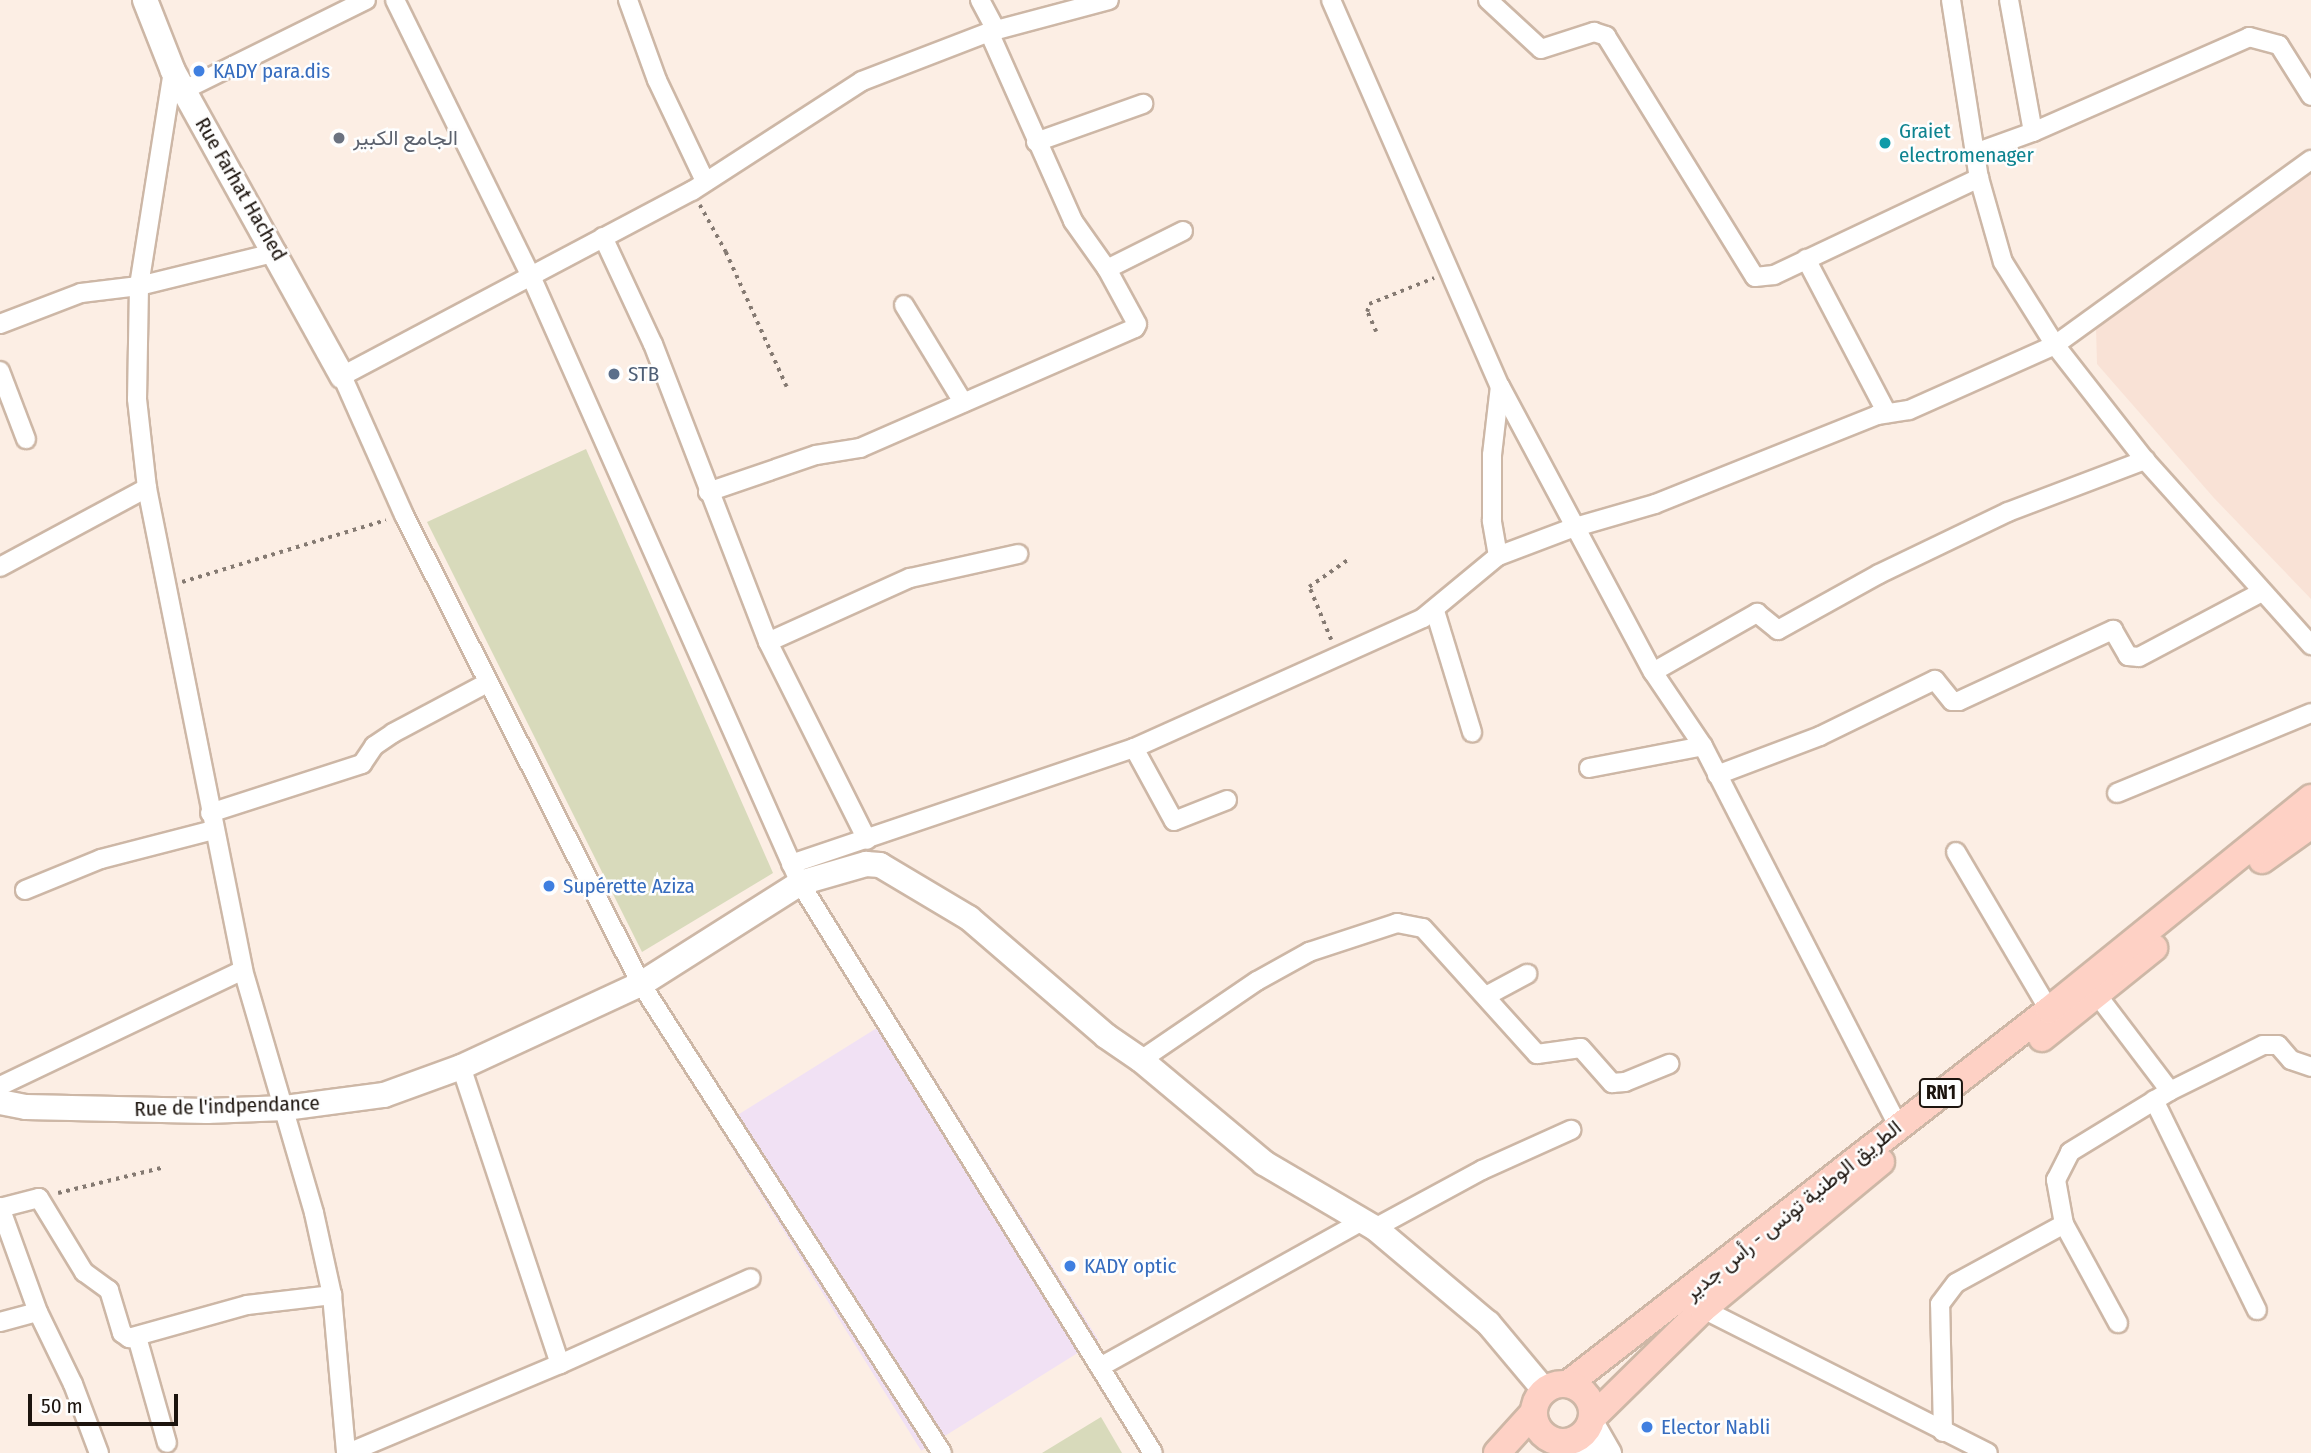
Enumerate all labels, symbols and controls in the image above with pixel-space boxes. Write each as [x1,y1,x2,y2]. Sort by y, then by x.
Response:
place label: KADY para.dis [213,58,330,84]
marker: KADY para.dis [191,63,207,79]
street label: Rue Farhat Hached [190,113,292,265]
place label: Graiet electromenager [1899,118,2034,168]
place label: الجامع الكبير [353,125,458,151]
marker: الجامع الكبير [331,130,347,146]
marker: Graiet electromenager [1877,135,1893,151]
place label: STB [628,361,659,387]
marker: STB [606,366,622,382]
place label: Supérette Aziza [563,873,695,899]
marker: Supérette Aziza [541,878,557,894]
road number: RN1 [1918,1078,1964,1108]
street label: Rue de l'indpendance [134,1090,320,1122]
street label: الطريق الوطنية تونس - رأس جدير [1680,1115,1906,1305]
place label: KADY optic [1084,1253,1176,1279]
marker: KADY optic [1062,1258,1078,1274]
scale bar [32,1380,182,1424]
text: 50 m [41,1393,83,1419]
place label: Elector Nabli [1661,1414,1770,1440]
marker: Elector Nabli [1639,1419,1655,1435]

